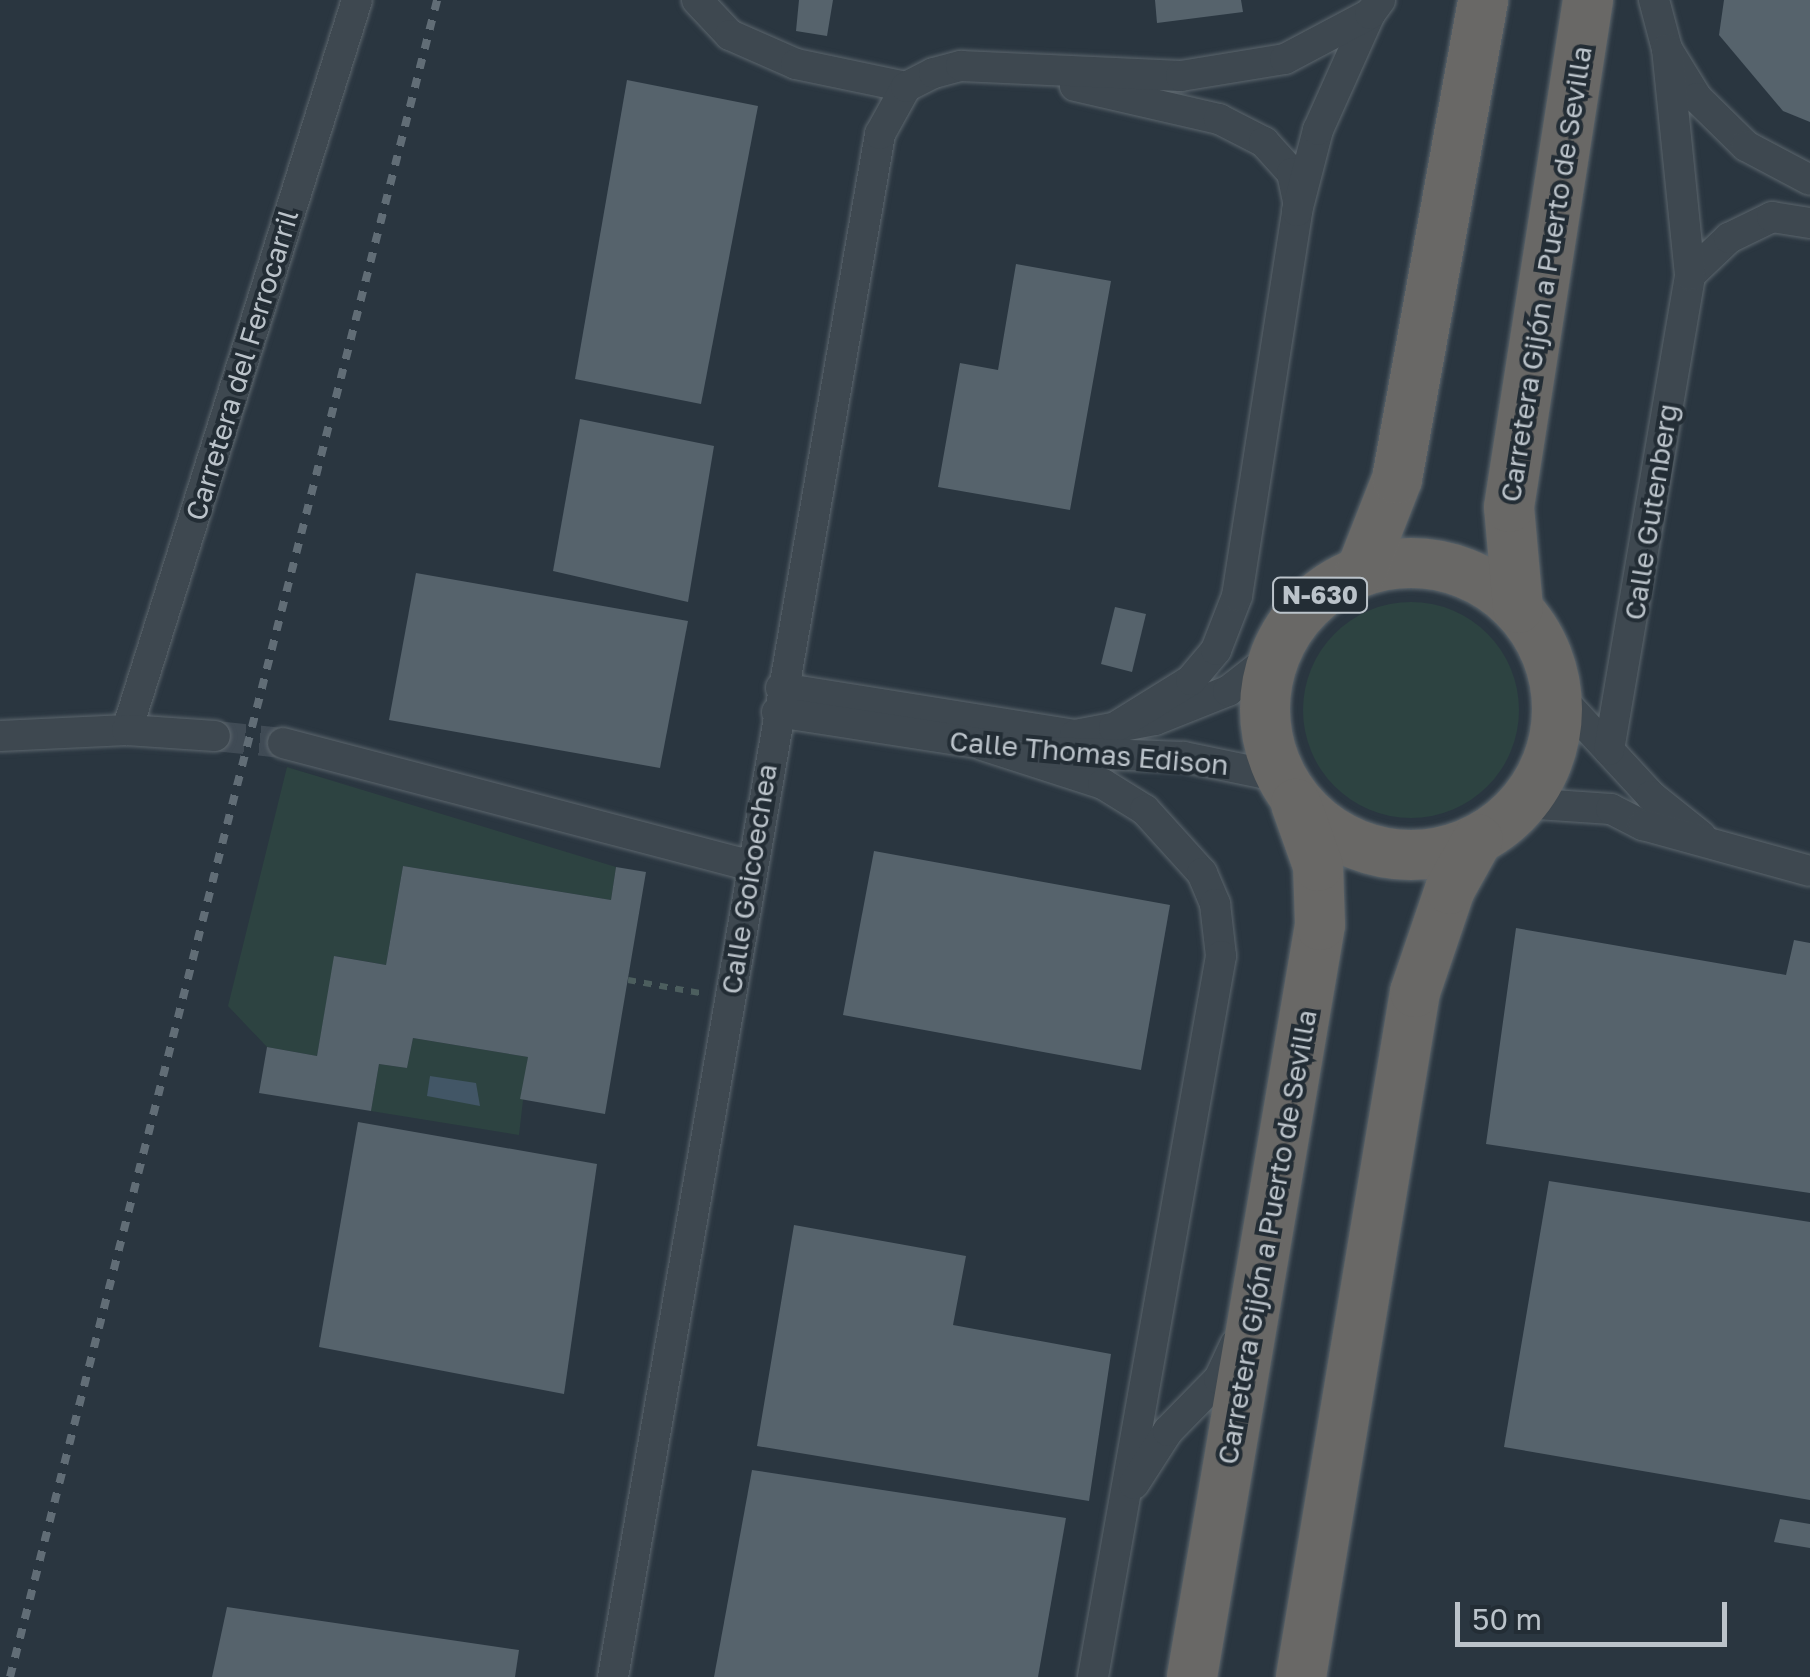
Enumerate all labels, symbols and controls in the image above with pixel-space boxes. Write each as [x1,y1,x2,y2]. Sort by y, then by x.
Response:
street label: Carretera Gijón a Puerto de Sevilla [1493,44,1599,504]
street label: Carretera del Ferrocarril [179,205,305,525]
street label: Calle Gutenberg [1617,402,1685,622]
road number: N-630 [1270,575,1370,615]
street label: Calle Thomas Edison [948,724,1230,782]
street label: Calle Goicoechea [714,761,784,997]
street label: Carretera Gijón a Puerto de Sevilla [1210,1007,1324,1467]
scale bar [1460,1582,1732,1644]
text: 50 m [1472,1601,1542,1637]

